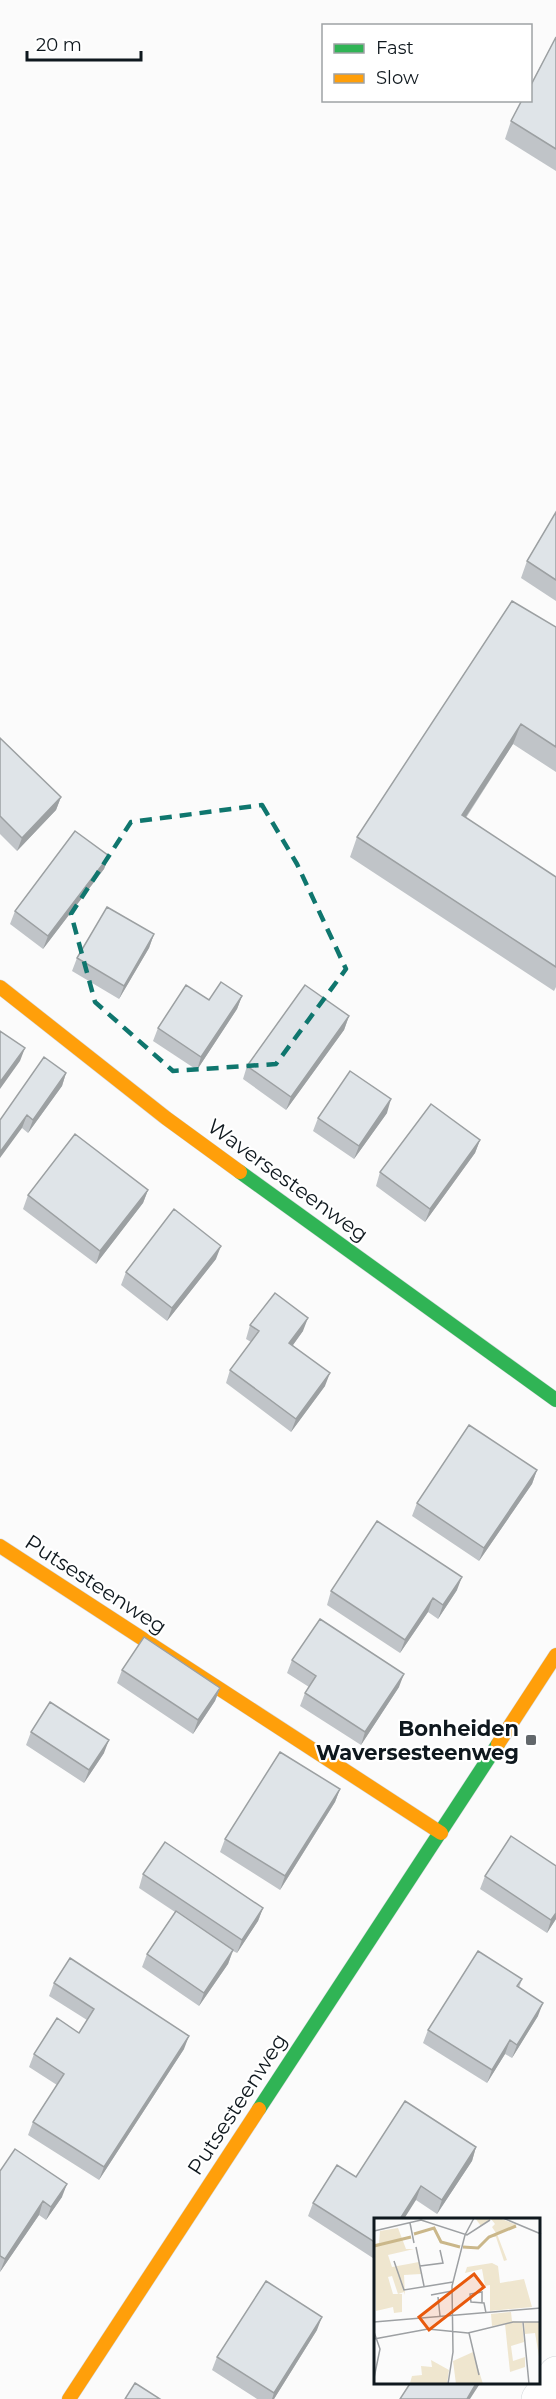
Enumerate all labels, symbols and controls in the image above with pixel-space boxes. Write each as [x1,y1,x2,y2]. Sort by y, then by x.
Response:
scale bar [27,24,141,62]
legend [322,24,532,102]
text: 20 m [36,34,82,56]
text: Fast [376,37,414,59]
text: Slow [376,67,419,89]
street label: Waversesteenweg [203,1113,373,1247]
street label: Putsesteenweg [21,1529,171,1639]
place label: Bonheiden Waversesteenweg [316,1716,519,1765]
marker: Bonheiden Waversesteenweg [524,1733,538,1747]
street label: Putsesteenweg [182,2029,292,2179]
inset map [374,2218,541,2384]

